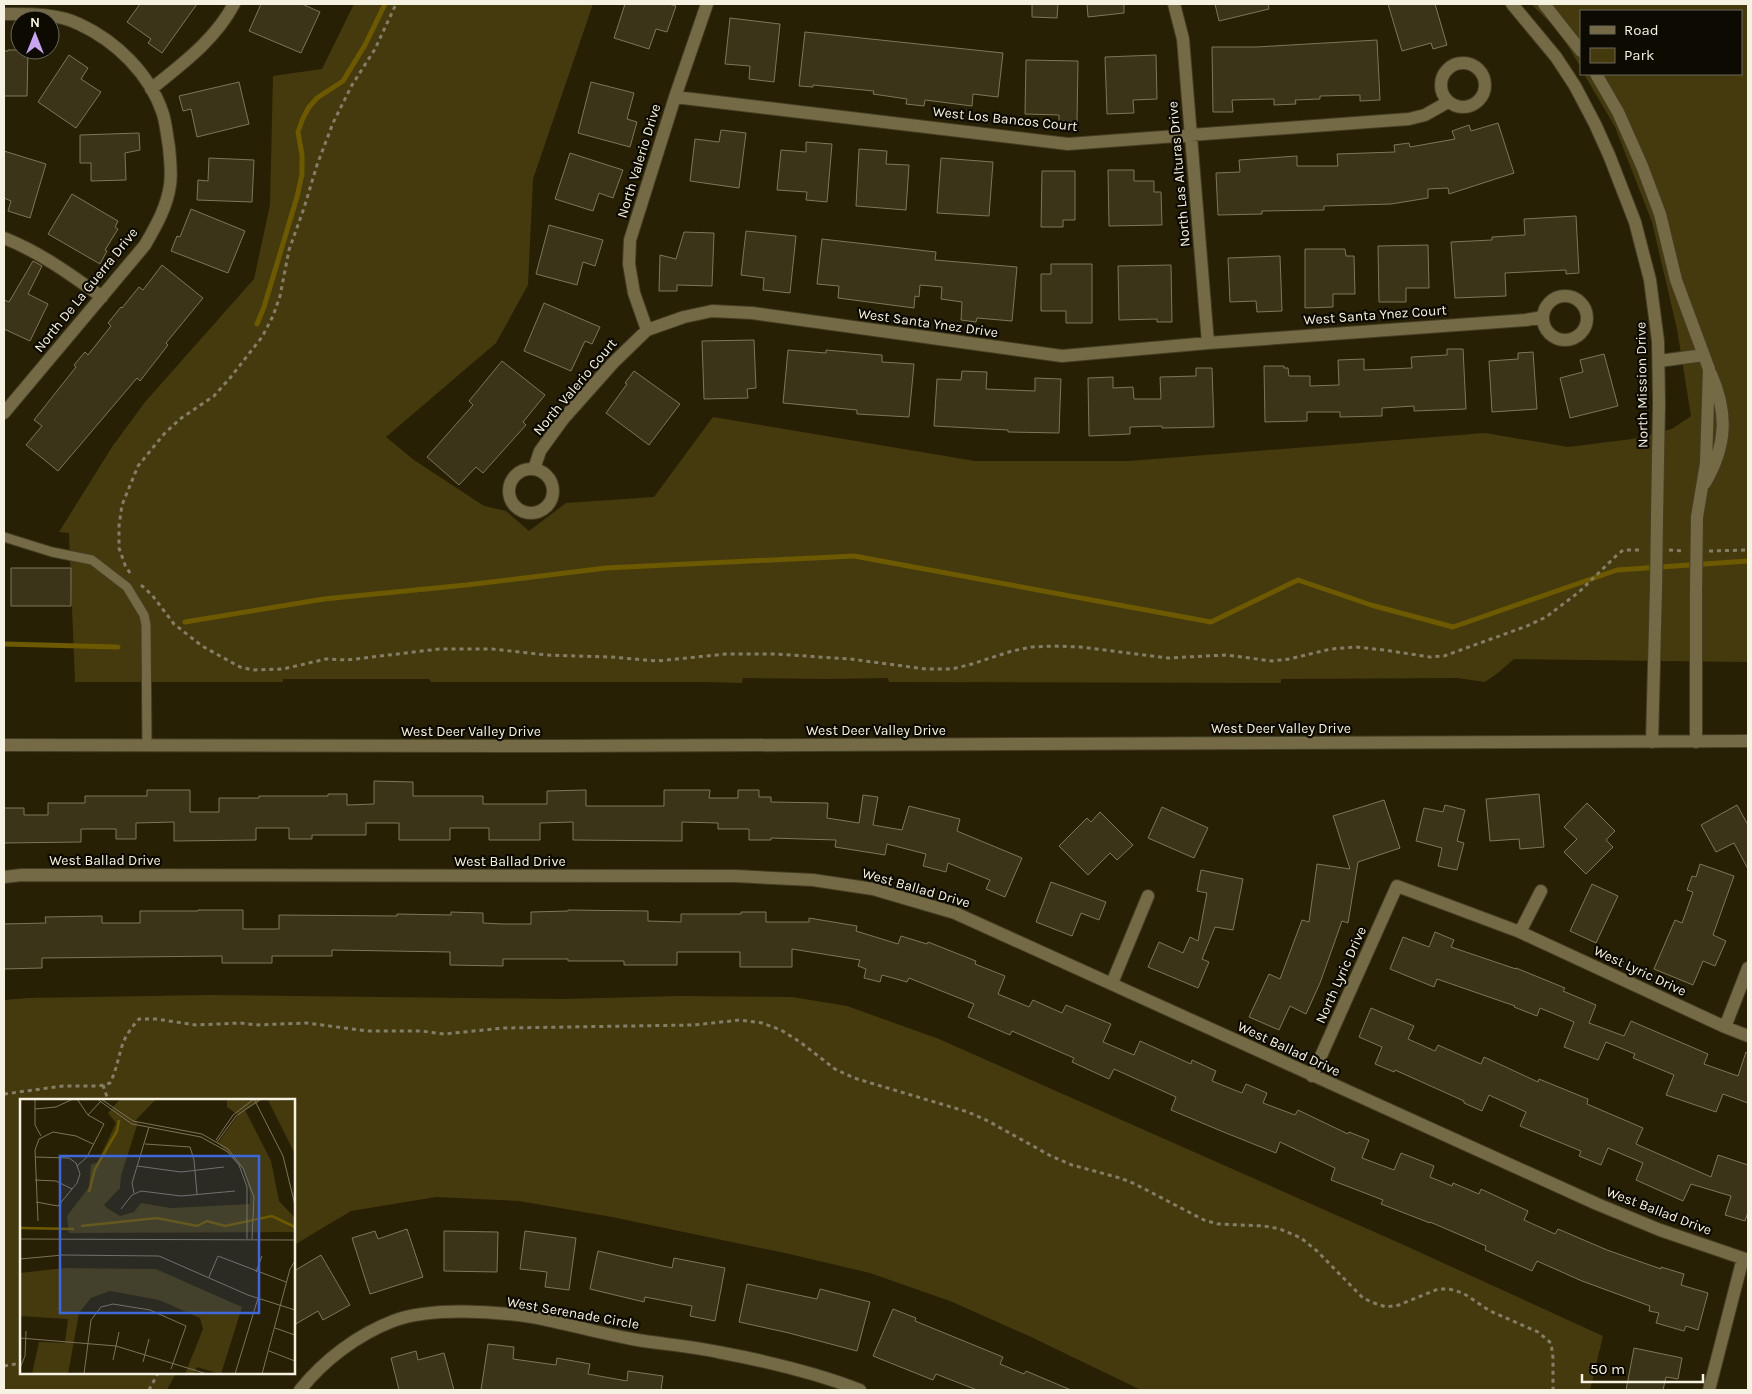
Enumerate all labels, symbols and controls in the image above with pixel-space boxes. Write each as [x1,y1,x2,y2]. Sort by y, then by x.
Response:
north arrow [10,10,60,60]
legend [1580,10,1742,75]
text: N [30,14,40,31]
text: Road [1624,21,1659,39]
text: Park [1624,46,1654,64]
street label: North Las Alturas Drive [1164,100,1194,248]
street label: North Valerio Drive [614,102,664,220]
street label: West Los Bancos Court [932,103,1078,135]
street label: North De La Guerra Drive [31,224,141,356]
street label: West Santa Ynez Court [1303,302,1447,328]
street label: West Santa Ynez Drive [857,305,999,341]
street label: North Mission Drive [1632,322,1652,448]
street label: North Valerio Court [530,335,620,439]
street label: West Deer Valley Drive [1211,720,1351,737]
street label: West Deer Valley Drive [806,722,946,739]
street label: West Deer Valley Drive [401,723,541,740]
street label: West Ballad Drive [49,852,161,869]
street label: West Ballad Drive [454,853,566,870]
street label: West Ballad Drive [860,864,972,912]
street label: North Lyric Drive [1312,924,1370,1026]
street label: West Lyric Drive [1591,942,1689,1000]
street label: West Ballad Drive [1235,1018,1343,1080]
inset map [20,1099,295,1374]
street label: West Ballad Drive [1604,1183,1714,1239]
street label: West Serenade Circle [505,1293,641,1333]
scale bar [1582,1352,1703,1384]
text: 50 m [1590,1360,1625,1378]

